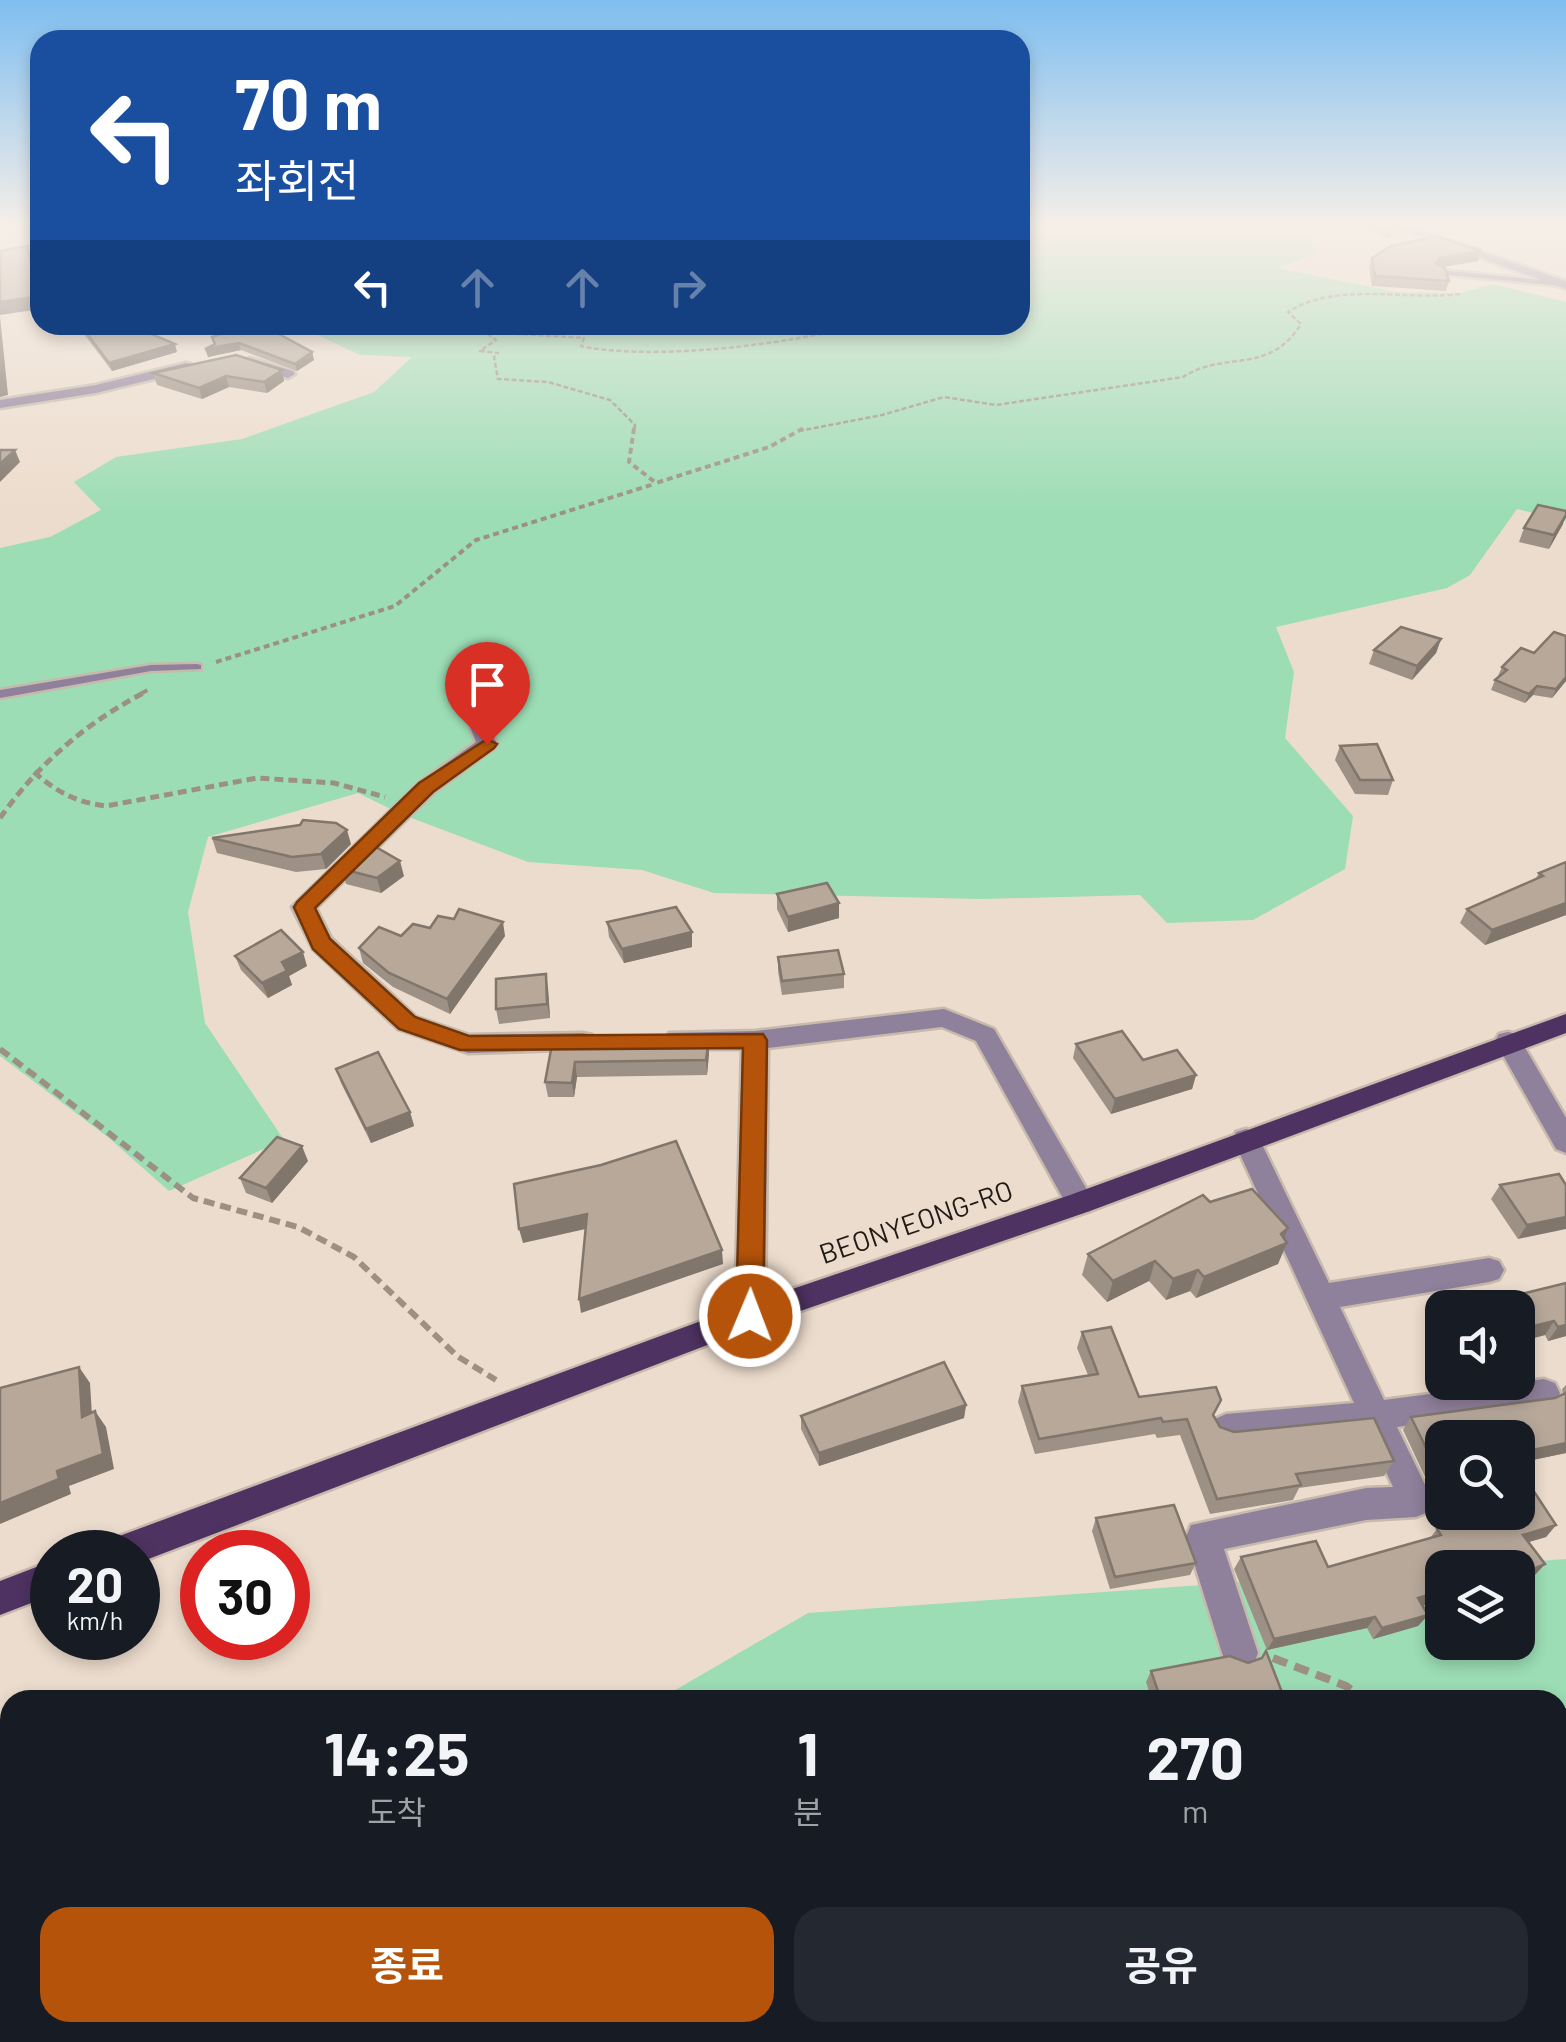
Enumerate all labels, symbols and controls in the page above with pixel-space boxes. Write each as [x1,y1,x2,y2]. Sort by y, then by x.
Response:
text: 70 m [235,60,382,144]
icon: left [70,70,200,200]
text: 좌회전 [235,152,359,206]
icon: left [345,260,400,315]
icon: ahead [450,260,505,315]
icon: ahead [555,260,610,315]
icon: right [660,260,715,315]
pin [445,642,530,745]
icon: arrive [460,657,515,712]
street label: BEONYEONG-RO [814,1172,1017,1270]
position arrow [698,1264,802,1368]
map controls [1425,1290,1535,1660]
button: sound [1425,1290,1535,1400]
button: search [1425,1420,1535,1530]
speed limit sign: 30 [180,1530,310,1660]
button: layers [1425,1550,1535,1660]
text: 20 [67,1553,123,1613]
text: km/h [67,1605,123,1635]
text: 14:25 [324,1716,469,1788]
text: 1 [797,1716,818,1788]
text: 270 [1147,1720,1244,1792]
text: m [1182,1791,1209,1829]
text: 도착 [367,1792,426,1830]
text: 분 [793,1792,823,1830]
button: 종료 [40,1907,774,2022]
button: 공유 [794,1907,1528,2022]

